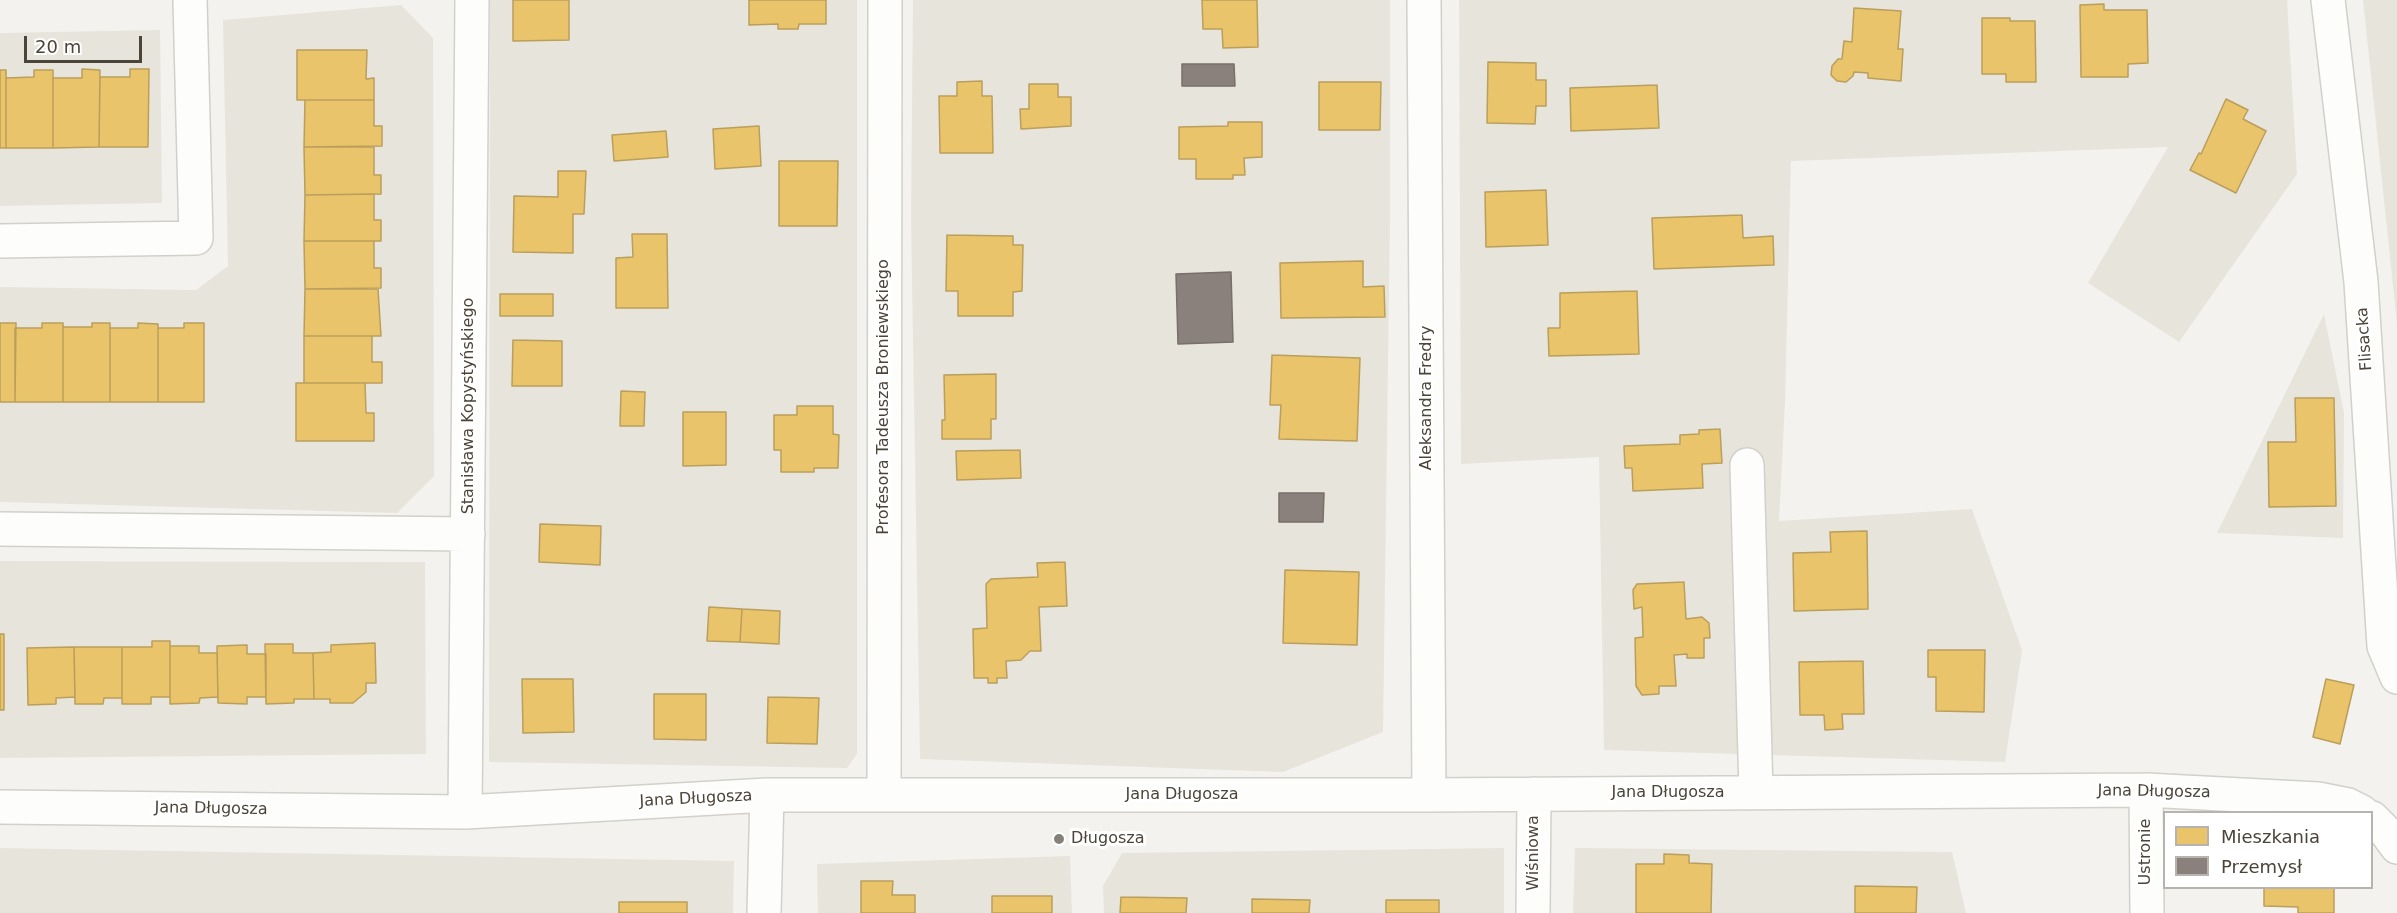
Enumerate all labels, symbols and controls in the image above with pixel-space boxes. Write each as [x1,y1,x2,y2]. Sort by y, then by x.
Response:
scale bar [27,24,146,62]
text: 20 m [35,36,81,57]
street label: Profesora Tadeusza Broniewskiego [874,259,894,535]
street label: Stanisława Kopystyńskiego [459,298,479,514]
street label: Flisacka [2353,306,2377,372]
street label: Aleksandra Fredry [1417,326,1437,470]
street label: Jana Długosza [2097,781,2211,803]
street label: Jana Długosza [1611,783,1725,803]
street label: Jana Długosza [1125,785,1239,805]
street label: Jana Długosza [639,786,753,812]
street label: Jana Długosza [154,798,268,820]
legend [2163,811,2373,889]
street label: Wiśniowa [1524,815,1544,891]
street label: Ustronie [2136,819,2156,885]
text: Mieszkania [2221,826,2320,847]
place label: Długosza [1071,829,1144,849]
marker: Długosza [1052,832,1066,846]
text: Przemysł [2221,856,2302,877]

